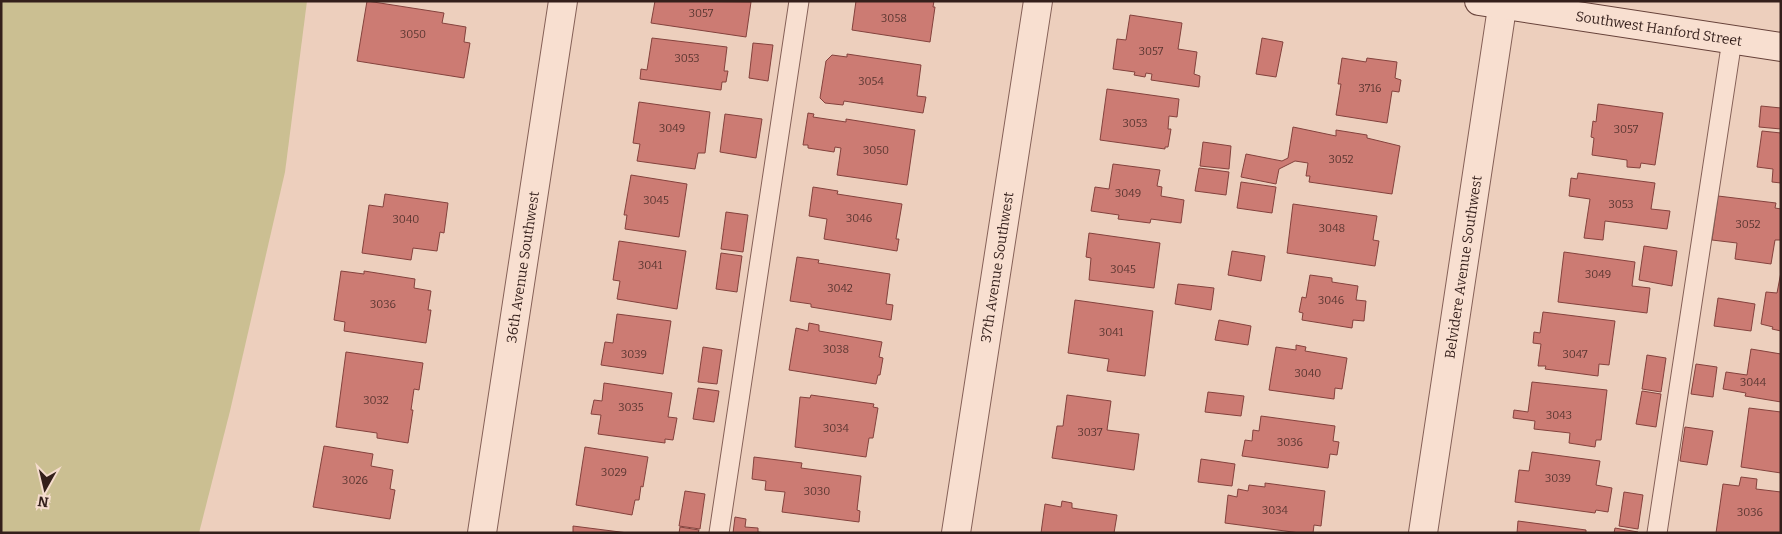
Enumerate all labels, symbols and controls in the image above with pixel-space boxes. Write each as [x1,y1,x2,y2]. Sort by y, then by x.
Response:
house number: 3057 [689,7,714,20]
street label: Southwest Hanford Street [1574,8,1743,50]
house number: 3058 [881,12,907,25]
house number: 3050 [400,28,426,41]
house number: 3057 [1139,45,1164,58]
house number: 3053 [674,52,700,65]
house number: 3054 [858,75,884,88]
house number: 3716 [1359,82,1381,95]
house number: 3053 [1122,117,1148,130]
house number: 3049 [659,122,685,135]
house number: 3057 [1614,123,1639,136]
house number: 3050 [863,144,889,157]
house number: 3052 [1329,153,1354,166]
street label: Belvidere Avenue Southwest [1441,174,1486,360]
house number: 3049 [1115,187,1141,200]
street label: 36th Avenue Southwest [503,190,543,344]
street label: 37th Avenue Southwest [977,191,1017,344]
house number: 3045 [643,194,669,207]
house number: 3053 [1608,198,1634,211]
house number: 3046 [846,212,872,225]
house number: 3040 [393,213,419,226]
house number: 3052 [1736,218,1761,231]
house number: 3048 [1319,222,1345,235]
house number: 3041 [638,259,663,272]
house number: 3045 [1110,263,1136,276]
house number: 3049 [1585,268,1611,281]
house number: 3042 [827,282,853,295]
house number: 3046 [1318,294,1344,307]
house number: 3036 [370,298,396,311]
house number: 3041 [1099,326,1124,339]
house number: 3038 [823,343,849,356]
house number: 3039 [621,348,647,361]
house number: 3047 [1562,348,1588,361]
house number: 3040 [1295,367,1321,380]
house number: 3044 [1740,376,1767,389]
house number: 3032 [363,394,389,407]
house number: 3035 [618,401,644,414]
house number: 3043 [1546,409,1572,422]
house number: 3034 [823,422,850,435]
house number: 3037 [1077,426,1103,439]
house number: 3036 [1277,436,1303,449]
north arrow [20,464,70,514]
house number: 3029 [601,466,627,479]
house number: 3039 [1545,472,1571,485]
house number: 3026 [342,474,368,487]
house number: 3030 [804,485,830,498]
text: N [37,492,50,511]
house number: 3034 [1262,504,1289,517]
house number: 3036 [1737,506,1763,519]

